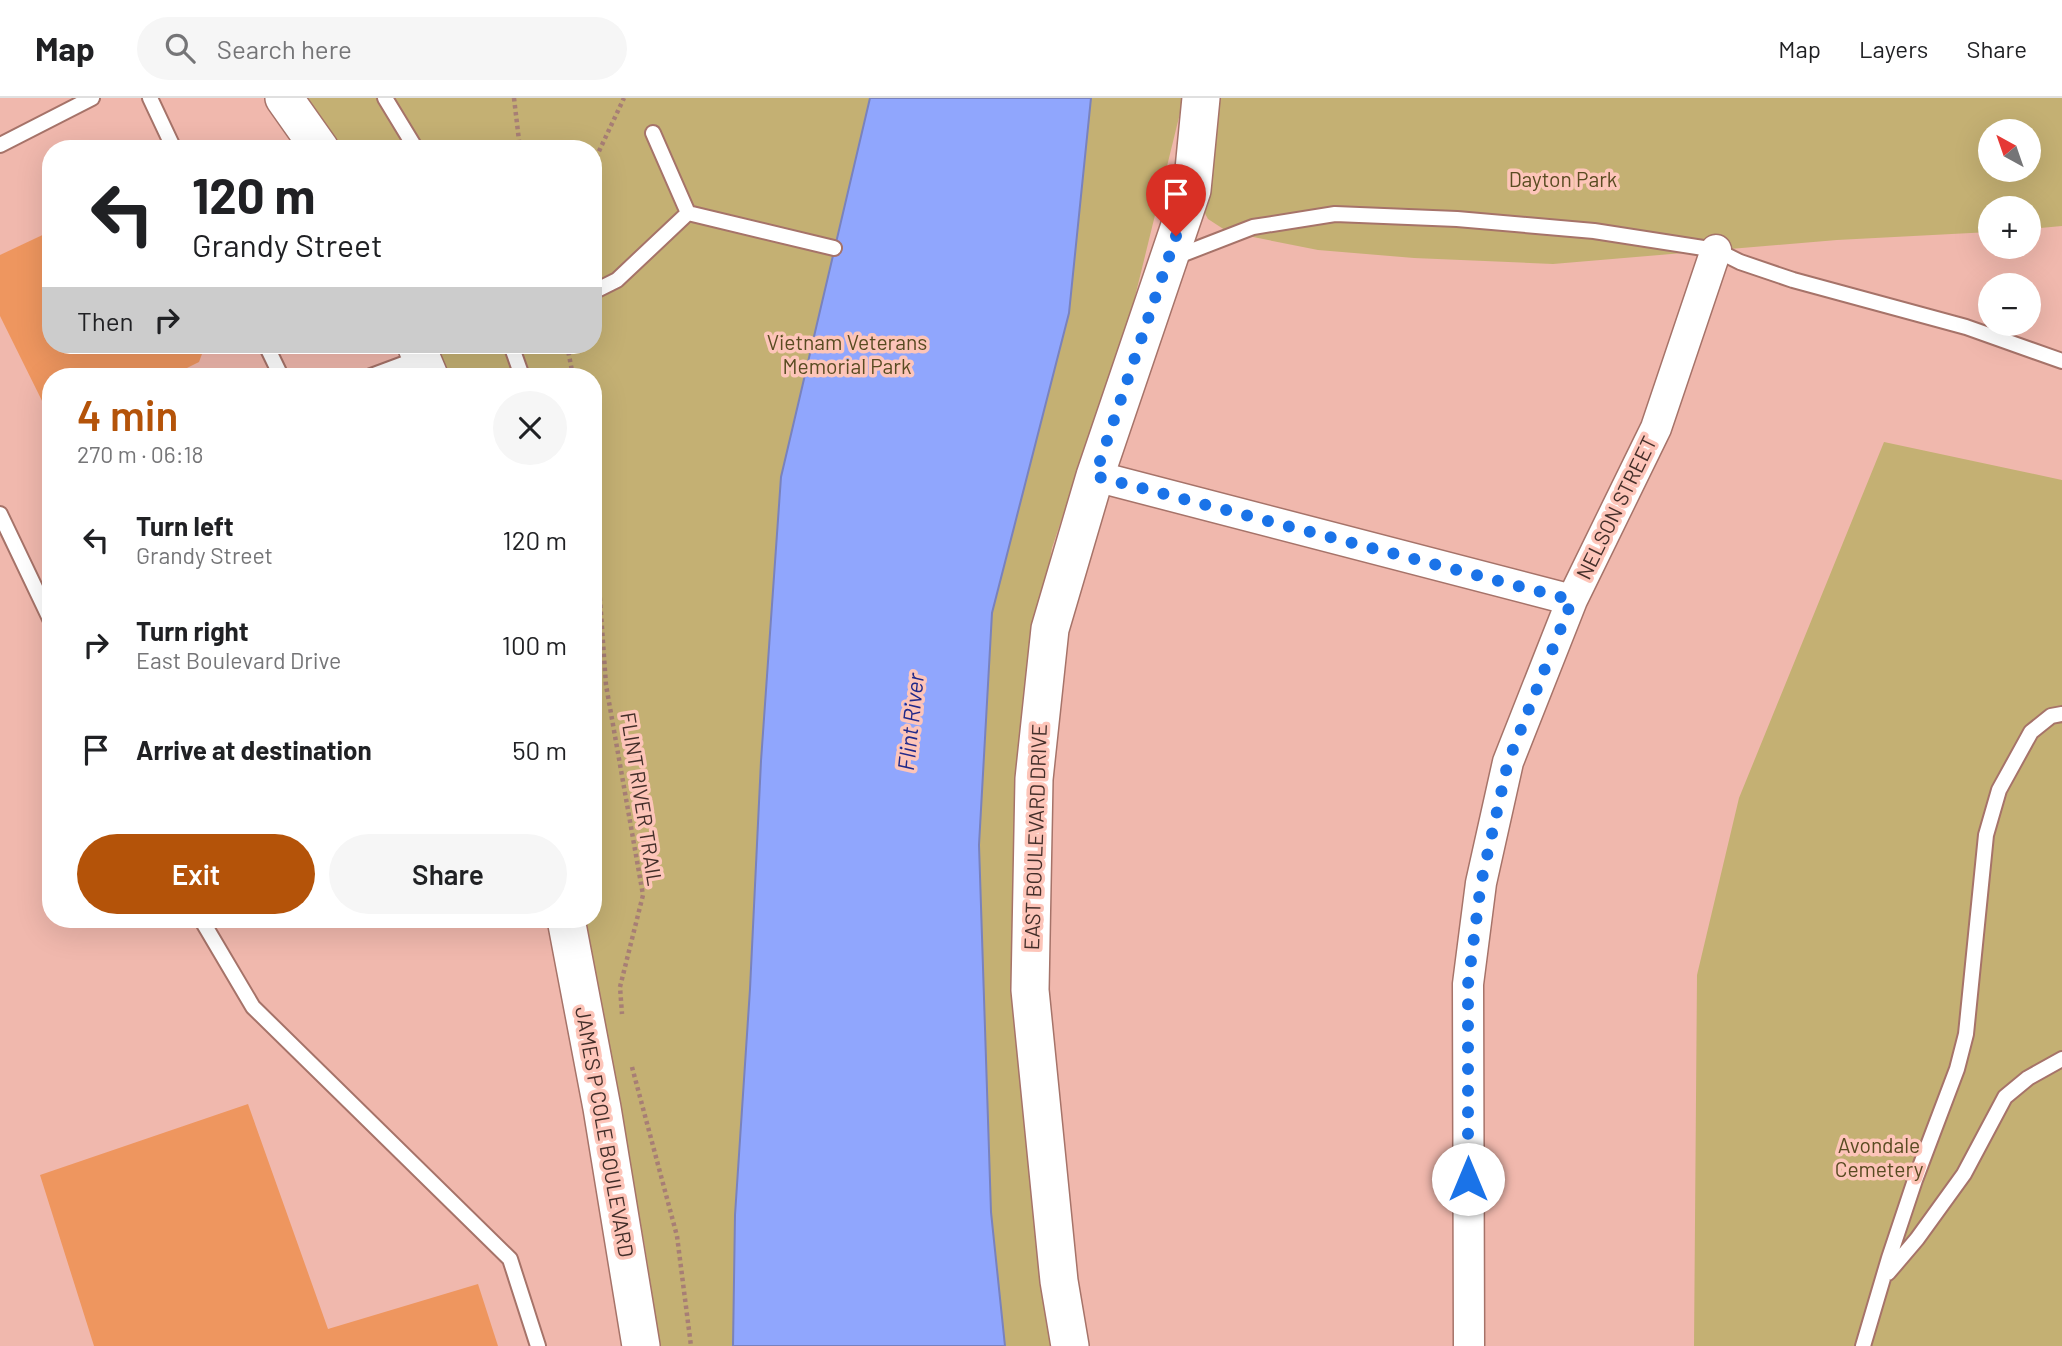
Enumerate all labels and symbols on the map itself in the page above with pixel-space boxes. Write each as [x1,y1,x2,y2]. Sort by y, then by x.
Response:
north arrow [1978,119,2040,182]
pin [1146,164,1206,236]
park label: Dayton Park [1509,166,1617,191]
park label: Vietnam Veterans Memorial Park [767,329,927,378]
street label: NELSON STREET [1570,432,1661,583]
water label: Flint River [891,671,929,772]
street label: FLINT RIVER TRAIL [616,710,669,887]
street label: EAST BOULEVARD DRIVE [1018,723,1051,951]
street label: JAMES P COLE BOULEVARD [571,1005,640,1259]
park label: Avondale Cemetery [1835,1132,1924,1181]
position arrow [1431,1142,1505,1216]

